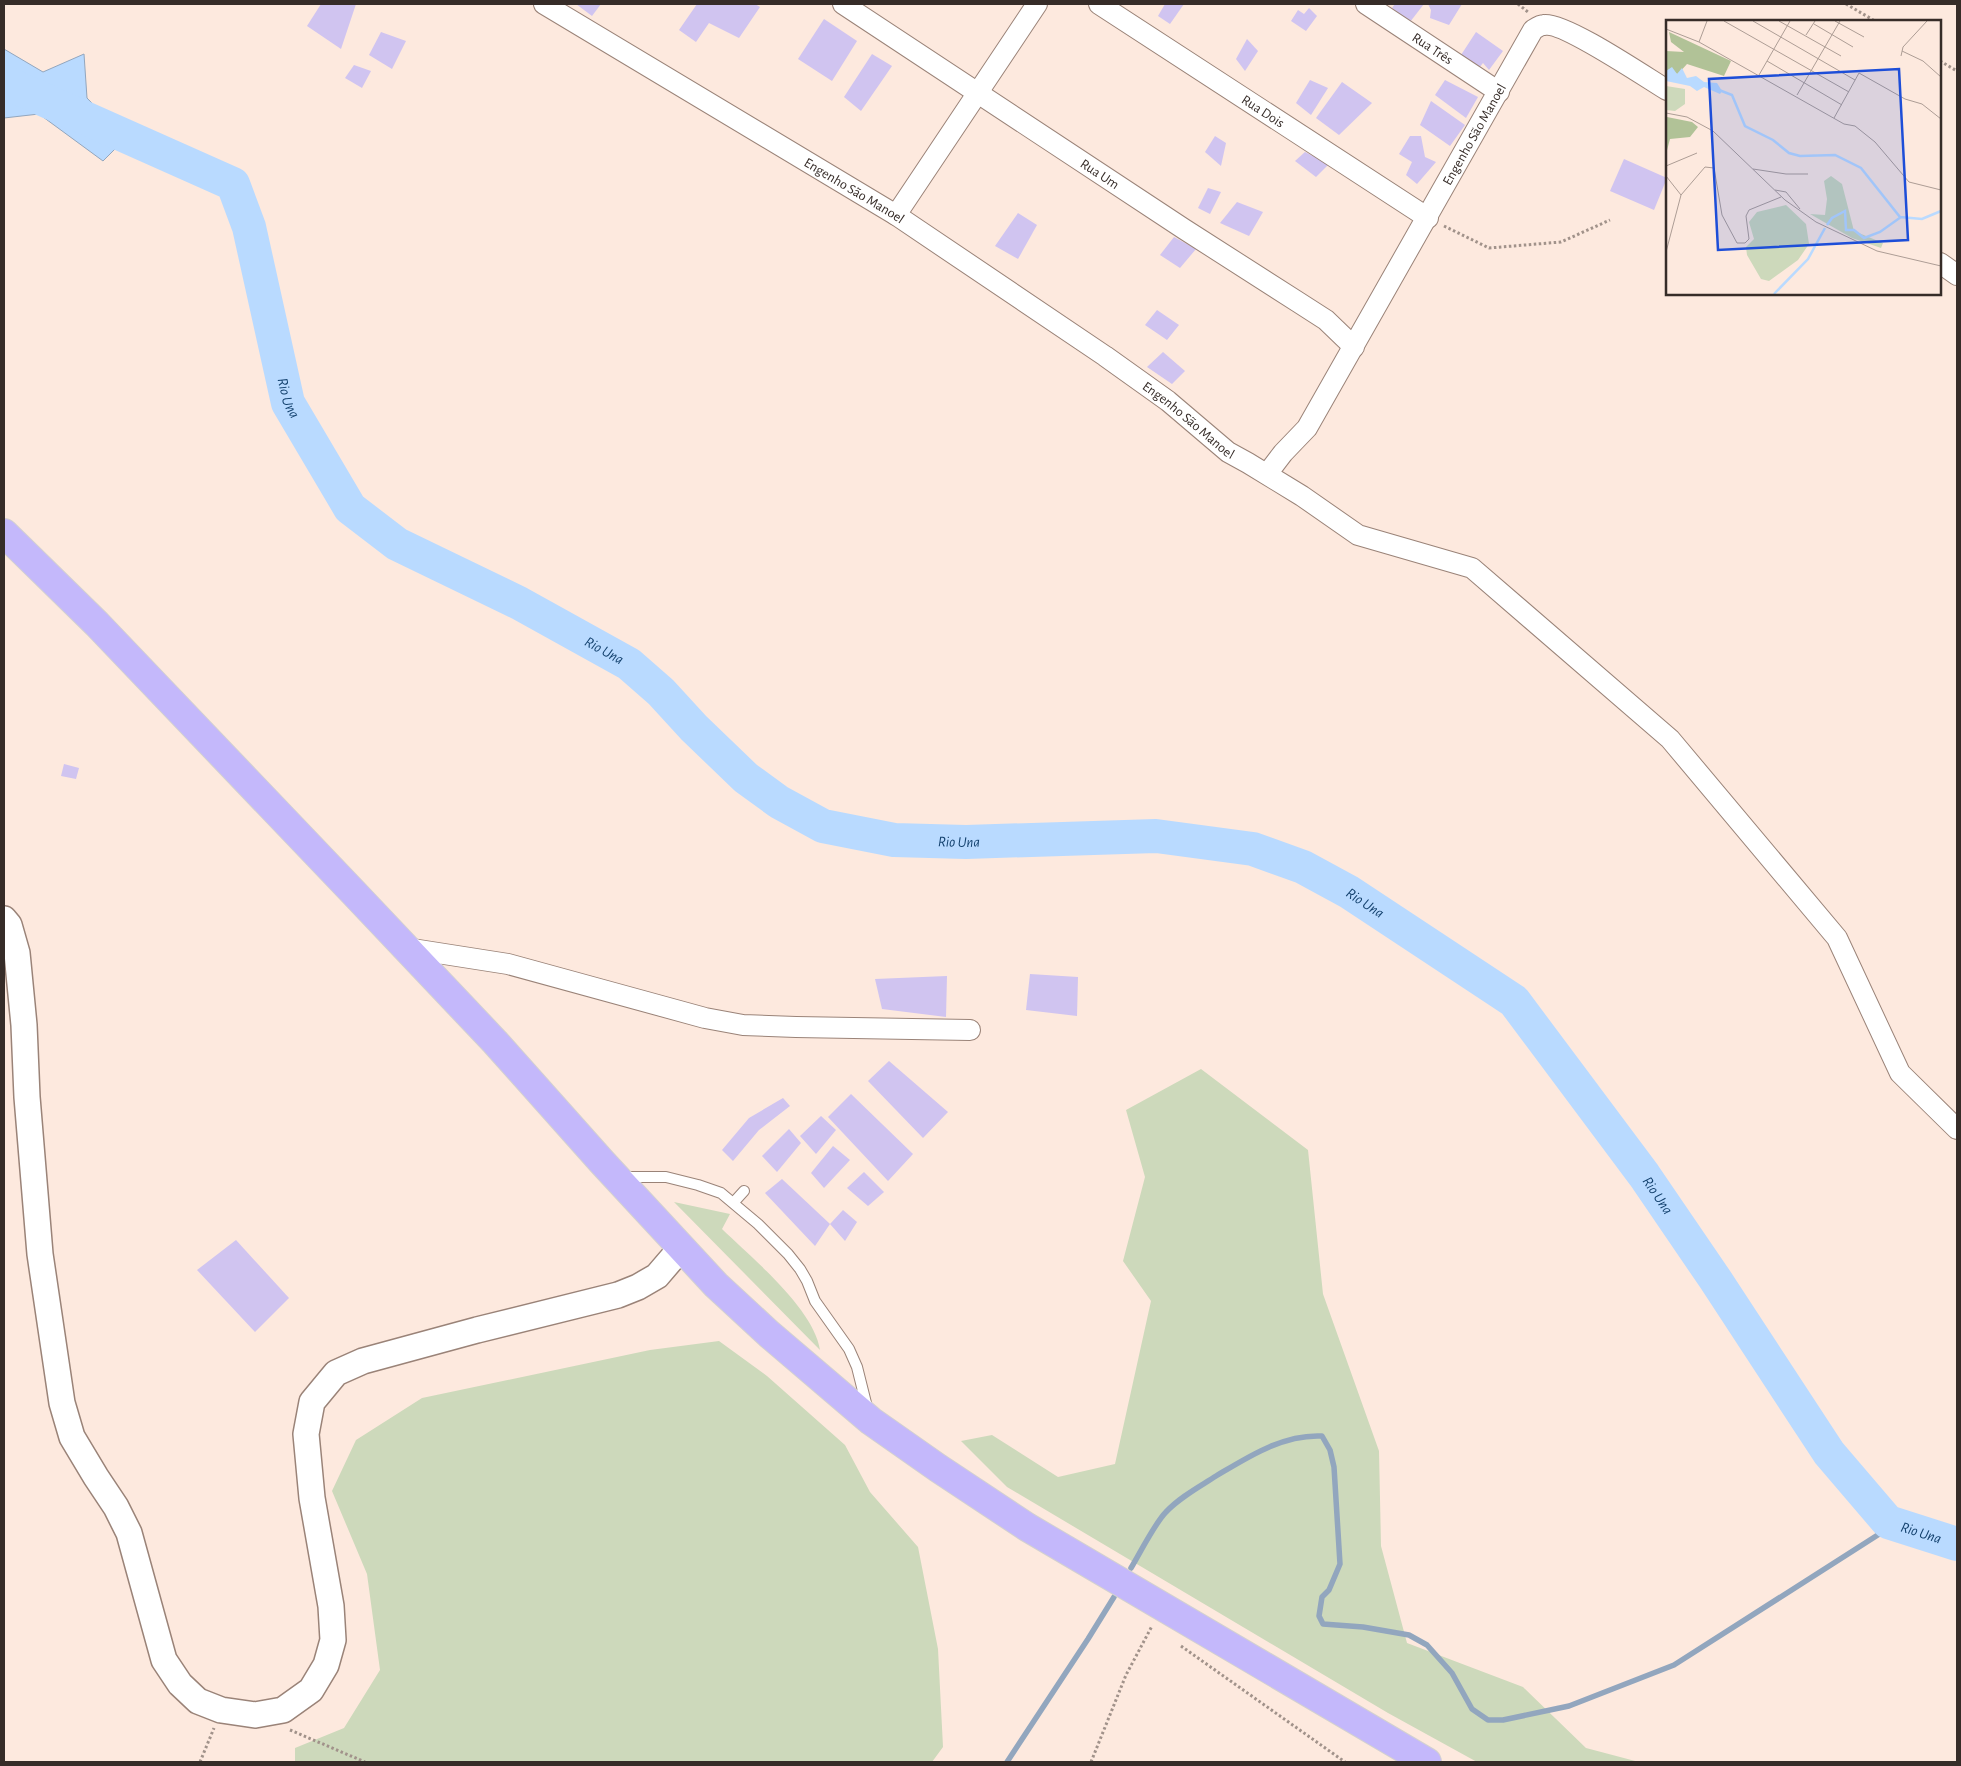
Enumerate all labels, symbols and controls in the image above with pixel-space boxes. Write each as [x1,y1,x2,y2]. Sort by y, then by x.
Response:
inset map [1666,20,1941,295]
street label: Rua Três [1409,31,1455,67]
street label: Engenho São Manoel [1440,82,1509,188]
street label: Rua Dois [1239,93,1287,131]
street label: Engenho São Manoel [801,156,907,226]
street label: Rua Um [1078,157,1121,192]
water label: Rio Una [275,376,302,421]
street label: Engenho São Manoel [1140,379,1236,462]
water label: Rio Una [582,634,626,667]
water label: Rio Una [938,834,980,850]
water label: Rio Una [1343,885,1387,921]
water label: Rio Una [1639,1174,1675,1217]
water label: Rio Una [1899,1520,1943,1547]

